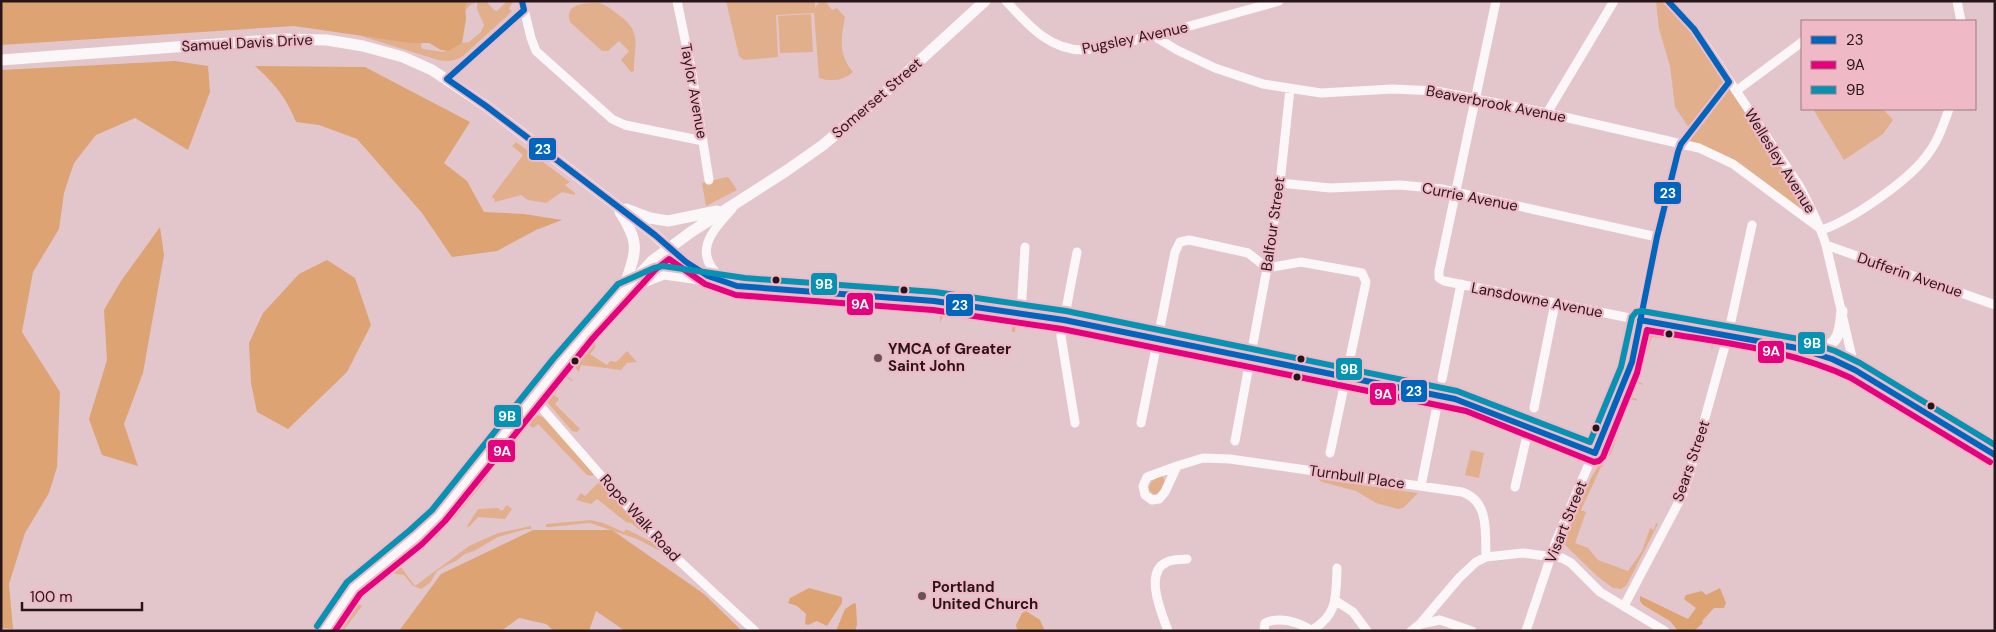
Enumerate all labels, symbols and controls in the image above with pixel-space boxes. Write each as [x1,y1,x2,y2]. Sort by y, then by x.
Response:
street label: Pugsley Avenue [1080,17,1190,59]
legend [1801,20,1976,110]
street label: Samuel Davis Drive [181,30,313,56]
text: 23 [1846,30,1864,50]
street label: Taylor Avenue [676,42,712,140]
street label: Somerset Street [828,53,926,143]
text: 9A [1846,55,1865,75]
text: 9B [1846,80,1864,100]
street label: Beaverbrook Avenue [1424,81,1568,127]
street label: Wellesley Avenue [1740,105,1820,217]
line badge: 23 [528,137,557,161]
text: 23 [535,140,551,158]
street label: Balfour Street [1256,176,1290,272]
street label: Currie Avenue [1420,178,1520,216]
line badge: 23 [1653,181,1682,205]
text: 23 [1660,184,1676,202]
street label: Dufferin Avenue [1855,248,1965,302]
line badge: 9B [810,272,838,296]
unlabelled marker [771,275,781,285]
text: 9B [815,275,833,293]
street label: Lansdowne Avenue [1469,277,1605,323]
unlabelled marker [899,285,909,295]
line badge: 9A [846,292,874,316]
line badge: 23 [945,293,974,317]
text: 9A [851,295,869,313]
text: 23 [952,296,968,314]
unlabelled marker [1664,329,1674,339]
line badge: 9B [1797,331,1826,355]
text: 9B [1803,334,1821,352]
place label: YMCA of Greater Saint John [888,339,1011,376]
line badge: 9A [1757,340,1785,364]
text: 9A [1762,342,1780,360]
marker: YMCA of Greater Saint John [872,352,884,364]
unlabelled marker [1296,354,1306,364]
unlabelled marker [570,356,580,366]
line badge: 9B [1335,357,1363,381]
text: 9B [1340,360,1358,378]
unlabelled marker [1292,372,1302,382]
line badge: 23 [1400,379,1428,403]
line badge: 9A [1369,382,1397,406]
text: 23 [1406,382,1422,400]
text: 9A [1374,385,1392,403]
unlabelled marker [1926,401,1936,411]
line badge: 9B [493,404,522,428]
text: 9B [498,407,516,425]
street label: Sears Street [1668,417,1714,504]
unlabelled marker [1591,423,1601,433]
line badge: 9A [487,439,516,463]
text: 9A [493,442,511,460]
street label: Turnbull Place [1308,460,1406,494]
street label: Rope Walk Road [595,470,685,566]
street label: Visart Street [1540,478,1592,566]
place label: Portland United Church [932,577,1038,614]
scale bar [22,580,142,612]
text: 100 m [30,587,73,607]
marker: Portland United Church [916,590,928,602]

